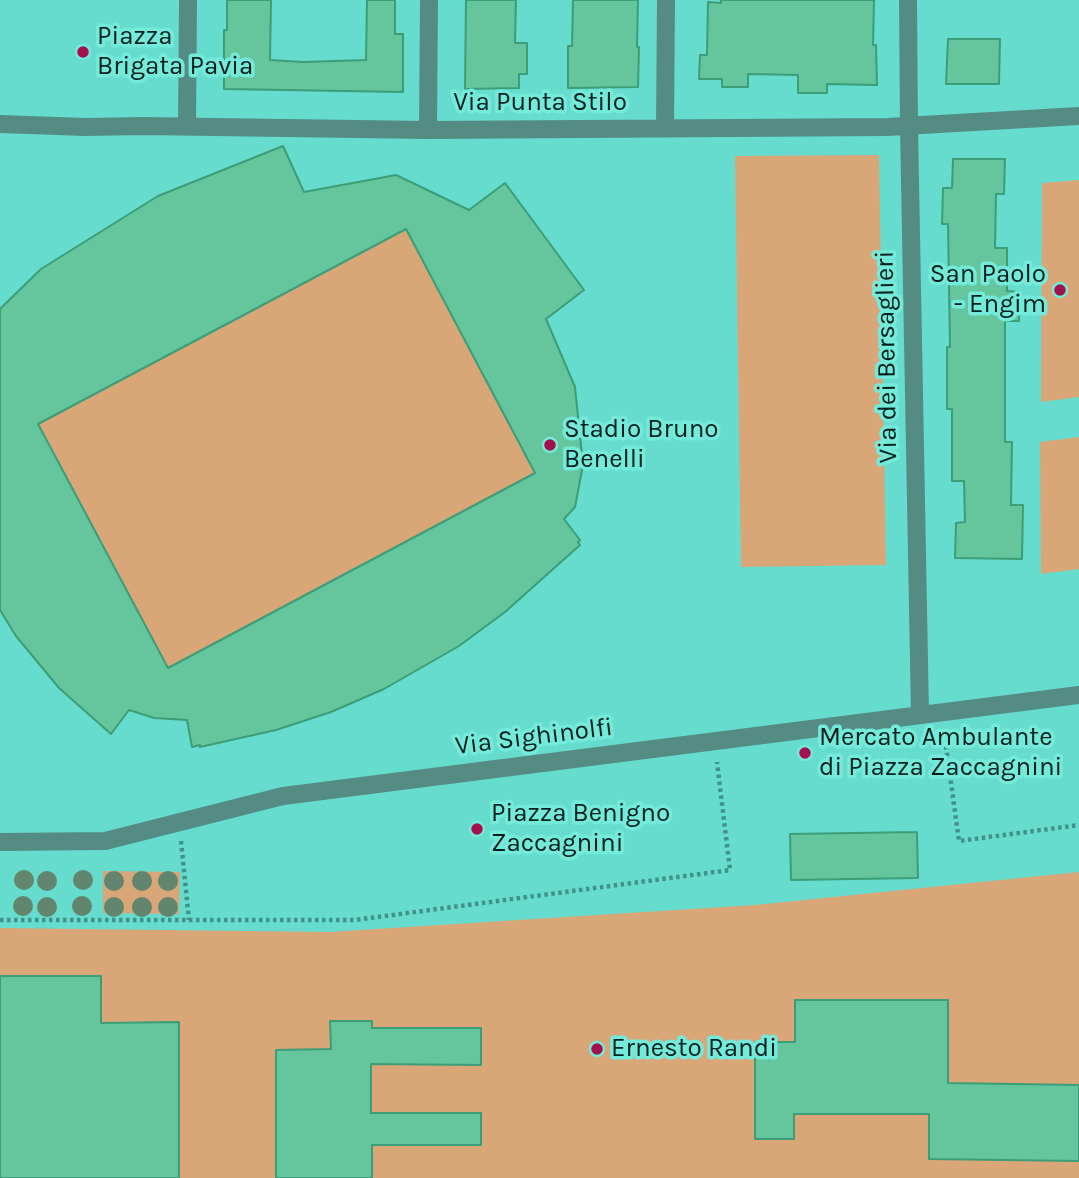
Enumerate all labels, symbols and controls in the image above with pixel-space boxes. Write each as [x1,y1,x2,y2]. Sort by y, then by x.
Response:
place label: Piazza Brigata Pavia [97,21,253,82]
marker: Piazza Brigata Pavia [75,44,91,60]
street label: Via Punta Stilo [453,87,627,119]
street label: Via dei Bersaglieri [870,250,904,464]
place label: San Paolo - Engim [930,259,1046,320]
marker: San Paolo - Engim [1052,282,1068,298]
place label: Stadio Bruno Benelli [564,414,719,476]
marker: Stadio Bruno Benelli [542,437,558,453]
street label: Via Sighinolfi [454,712,614,762]
place label: Mercato Ambulante di Piazza Zaccagnini [819,722,1062,784]
marker: Mercato Ambulante di Piazza Zaccagnini [797,745,813,761]
place label: Piazza Benigno Zaccagnini [491,798,670,860]
marker: Piazza Benigno Zaccagnini [469,821,485,837]
place label: Ernesto Randi [611,1033,777,1065]
marker: Ernesto Randi [589,1041,605,1057]

